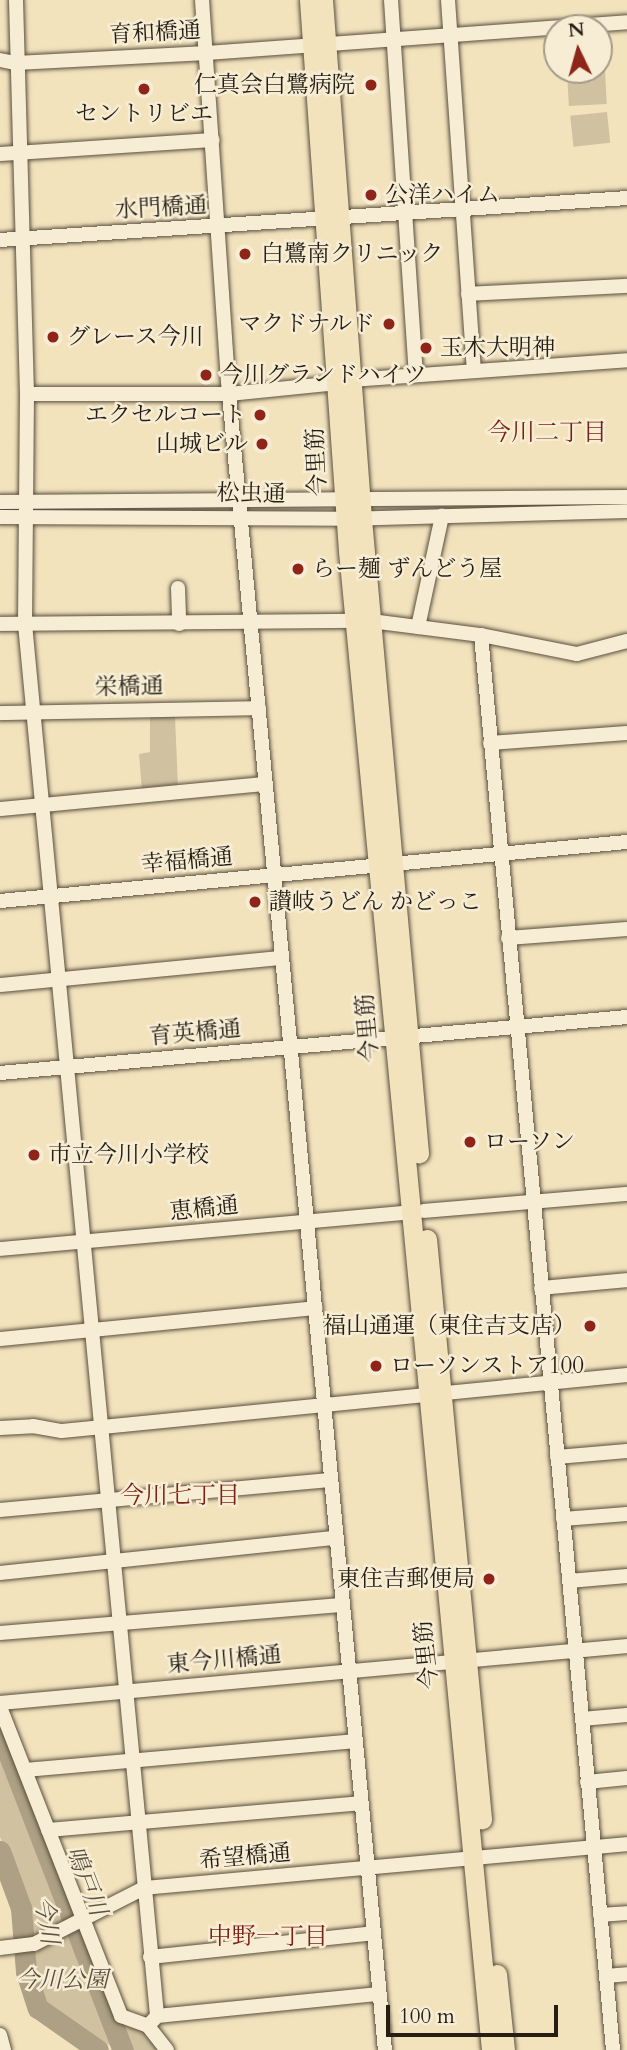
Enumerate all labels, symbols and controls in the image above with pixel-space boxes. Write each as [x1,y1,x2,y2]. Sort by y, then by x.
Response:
north arrow [543,14,613,84]
text: N [567,16,586,44]
street label: 育和橋通 [108,17,202,49]
place label: 仁真会白鷺病院 [194,71,355,99]
marker: 仁真会白鷺病院 [361,75,381,95]
marker: セントリビエ [136,81,152,97]
place label: セントリビエ [75,100,213,128]
place label: 公洋ハイム [385,181,500,209]
marker: 公洋ハイム [363,187,379,203]
street label: 水門橋通 [114,192,208,224]
place label: 白鷺南クリニック [261,240,445,268]
marker: 白鷺南クリニック [235,244,255,264]
place label: マクドナルド [237,310,375,338]
marker: マクドナルド [381,316,397,332]
place label: グレース今川 [67,323,205,351]
marker: グレース今川 [45,329,61,345]
place label: 玉木大明神 [440,334,555,362]
marker: 玉木大明神 [418,340,434,356]
place label: 今川グランドハイツ [220,361,427,389]
marker: 今川グランドハイツ [198,367,214,383]
place label: エクセルコート [85,401,246,429]
marker: エクセルコート [252,407,268,423]
district label: 今川二丁目 [487,419,607,447]
street label: 今里筋 [301,427,333,497]
place label: 山城ビル [156,430,248,458]
marker: 山城ビル [254,436,270,452]
street label: 松虫通 [216,480,286,508]
place label: らー麺 ずんどう屋 [312,555,502,583]
marker: らー麺 ずんどう屋 [290,561,306,577]
street label: 栄橋通 [94,673,164,701]
street label: 幸福橋通 [140,843,234,879]
place label: 讃岐うどん かどっこ [269,888,482,916]
marker: 讃岐うどん かどっこ [247,894,263,910]
street label: 今里筋 [351,992,385,1064]
street label: 育英橋通 [148,1015,242,1051]
place label: ローソン [484,1128,576,1156]
marker: ローソン [462,1134,478,1150]
place label: 市立今川小学校 [48,1141,209,1169]
marker: 市立今川小学校 [26,1147,42,1163]
street label: 恵橋通 [168,1192,240,1226]
place label: 福山通運（東住吉支店） [323,1312,576,1340]
marker: 福山通運（東住吉支店） [582,1318,598,1334]
place label: ローソンストア100 [390,1352,586,1380]
marker: ローソンストア100 [368,1358,384,1374]
district label: 今川七丁目 [120,1482,240,1510]
place label: 東住吉郵便局 [337,1565,475,1593]
marker: 東住吉郵便局 [481,1571,497,1587]
street label: 今里筋 [410,1619,444,1691]
street label: 東今川橋通 [166,1641,282,1679]
street label: 希望橋通 [198,1839,292,1875]
water label: 鳴戸川 [60,1842,112,1920]
water label: 今川 [28,1894,64,1946]
district label: 中野一丁目 [208,1923,328,1951]
park label: 今川公園 [16,1966,108,1994]
scale bar [389,1990,560,2034]
text: 100 m [399,2002,455,2031]

